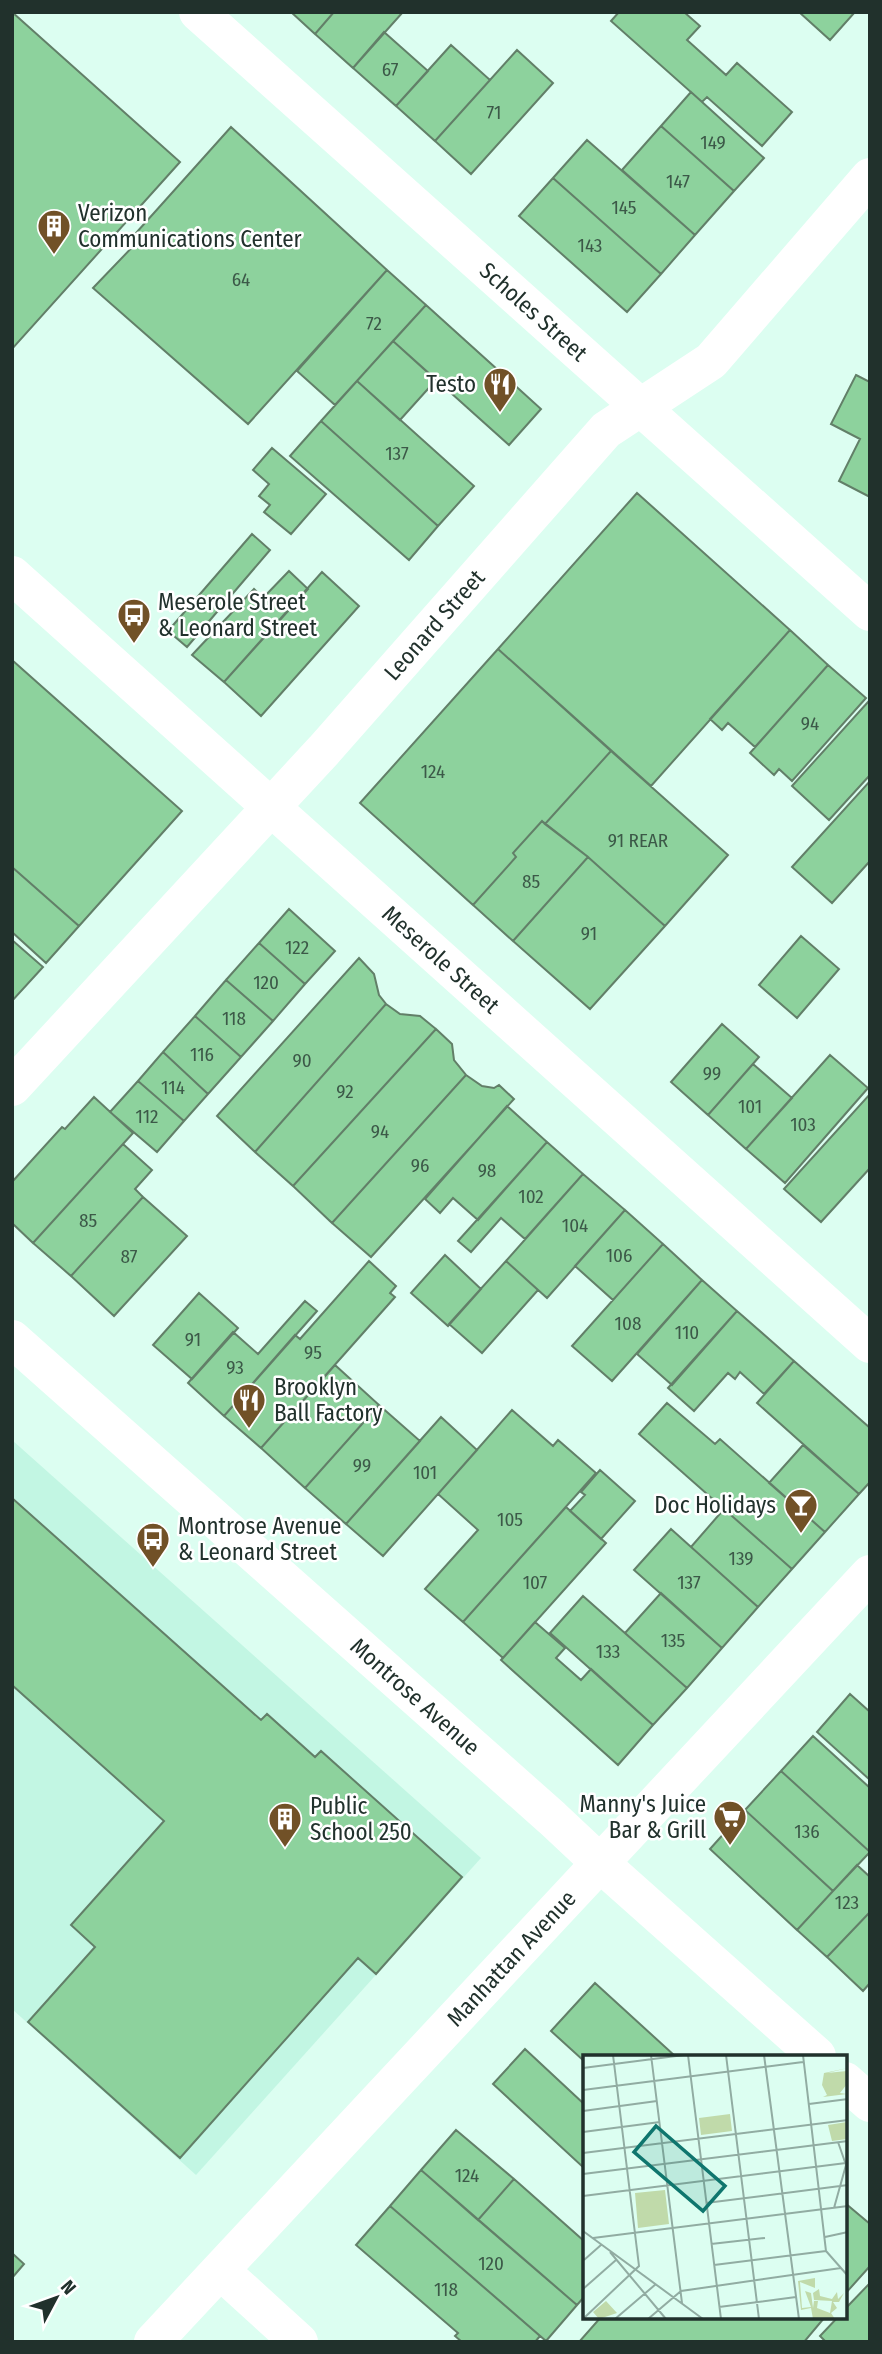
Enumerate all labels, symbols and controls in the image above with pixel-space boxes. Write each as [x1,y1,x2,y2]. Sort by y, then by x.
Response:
house number: 67 [382,58,399,81]
house number: 71 [487,101,501,124]
house number: 149 [700,131,726,154]
house number: 147 [666,170,690,193]
house number: 145 [611,196,637,219]
place label: Verizon Communications Center [78,199,302,253]
building icon: Verizon Communications Center [35,207,73,256]
house number: 143 [578,234,602,257]
street label: Scholes Street [474,256,594,367]
house number: 64 [232,268,250,291]
house number: 72 [366,312,382,335]
restaurant icon: Testo [481,365,519,414]
place label: Testo [426,370,476,398]
house number: 137 [385,442,409,465]
street label: Leonard Street [378,563,491,686]
place label: Meserole Street & Leonard Street [158,588,317,642]
bus stop icon: Meserole Street & Leonard Street [115,596,153,645]
house number: 94 [801,712,819,735]
house number: 124 [421,760,445,783]
house number: 91 REAR [608,829,668,852]
house number: 85 [522,870,540,893]
street label: Meserole Street [377,900,506,1020]
house number: 91 [581,922,597,945]
house number: 122 [285,936,309,959]
house number: 120 [253,971,279,994]
house number: 118 [222,1007,246,1030]
house number: 116 [190,1043,214,1066]
house number: 90 [292,1049,312,1072]
house number: 99 [703,1062,721,1085]
house number: 114 [161,1076,185,1099]
house number: 92 [336,1080,354,1103]
house number: 101 [738,1095,762,1118]
house number: 112 [136,1105,158,1128]
house number: 103 [790,1113,816,1136]
house number: 94 [371,1120,389,1143]
house number: 96 [411,1154,429,1177]
house number: 98 [478,1159,496,1182]
house number: 102 [518,1185,544,1208]
house number: 85 [79,1209,97,1232]
house number: 104 [562,1214,588,1237]
house number: 106 [606,1244,632,1267]
house number: 87 [121,1245,138,1268]
house number: 108 [615,1312,641,1335]
house number: 110 [675,1321,699,1344]
house number: 91 [185,1328,201,1351]
house number: 95 [304,1341,322,1364]
house number: 93 [226,1356,244,1379]
place label: Brooklyn Ball Factory [274,1373,383,1427]
restaurant icon: Brooklyn Ball Factory [230,1381,268,1430]
house number: 99 [353,1454,371,1477]
house number: 101 [413,1461,437,1484]
bar icon: Doc Holidays [782,1486,820,1535]
place label: Doc Holidays [654,1491,776,1519]
house number: 105 [497,1508,523,1531]
place label: Montrose Avenue & Leonard Street [178,1512,341,1566]
bus stop icon: Montrose Avenue & Leonard Street [134,1520,172,1569]
house number: 139 [728,1547,754,1570]
house number: 107 [523,1571,548,1594]
house number: 137 [677,1571,701,1594]
house number: 135 [661,1629,685,1652]
street label: Montrose Avenue [345,1632,486,1761]
house number: 133 [596,1640,620,1663]
place label: Manny's Juice Bar & Grill [580,1790,706,1844]
place label: Public School 250 [310,1792,412,1846]
supermarket icon: Manny's Juice Bar & Grill [711,1798,749,1847]
building icon: Public School 250 [266,1800,304,1849]
house number: 136 [794,1820,820,1843]
street label: Manhattan Avenue [441,1884,582,2032]
house number: 123 [835,1891,859,1914]
inset map [583,2055,847,2319]
house number: 124 [455,2164,479,2187]
house number: 120 [478,2252,504,2275]
north arrow [21,2263,91,2333]
text: N [56,2275,81,2299]
house number: 118 [434,2278,458,2301]

